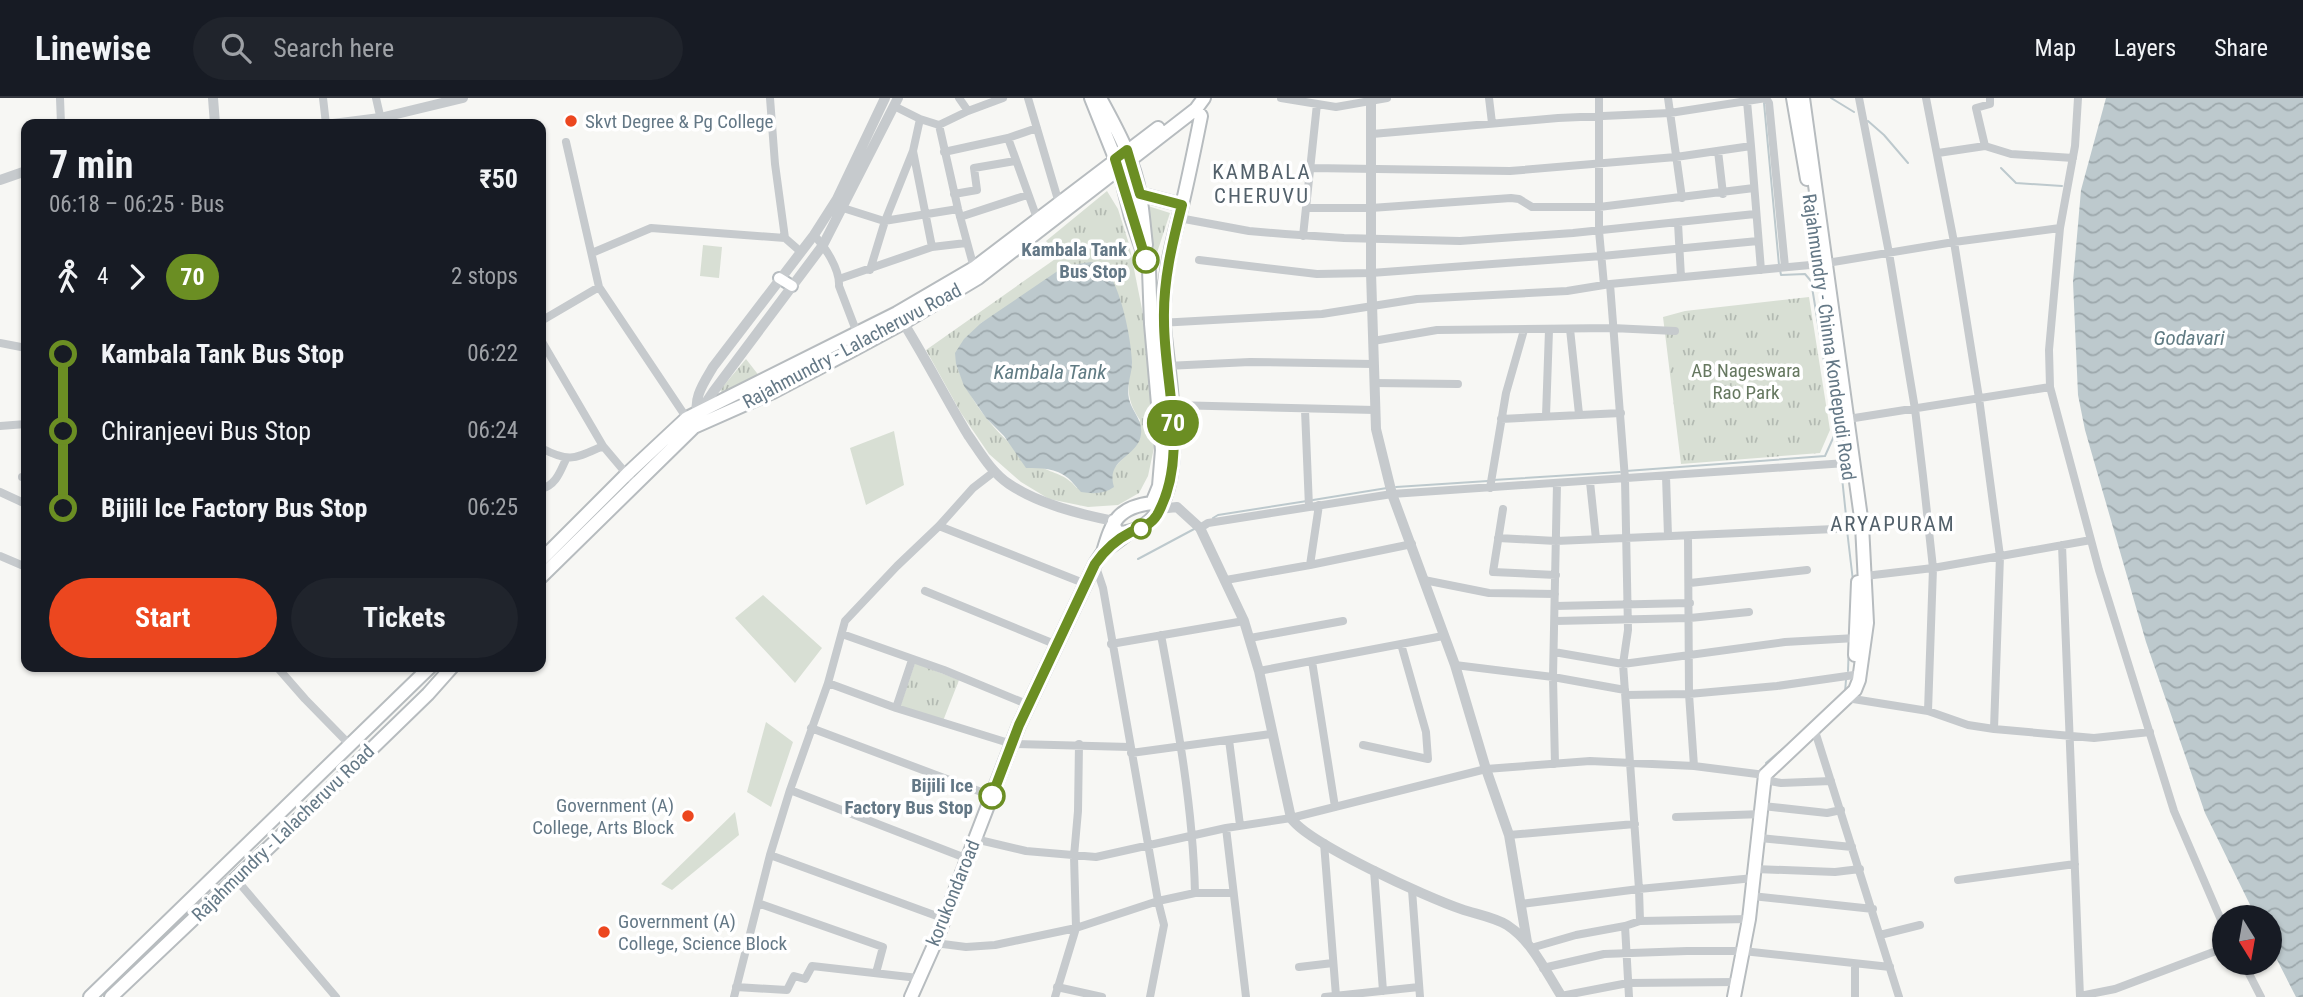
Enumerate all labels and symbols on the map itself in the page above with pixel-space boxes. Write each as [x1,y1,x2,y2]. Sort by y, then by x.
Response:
place label: Skvt Degree & Pg College [585,110,774,133]
marker: Skvt Degree & Pg College [563,113,579,129]
district label: KAMBALA CHERUVU [1212,160,1312,208]
street label: Rajahmundry - Chinna Kondepudi Road [1797,192,1861,482]
place label: Kambala Tank Bus Stop [1021,238,1128,283]
marker: Kambala Tank Bus Stop [1133,247,1159,273]
street label: Rajahmundry - Lalacheruvu Road [739,278,965,414]
water label: Godavari [2153,326,2225,350]
park label: AB Nageswara Rao Park [1691,359,1801,404]
water label: Kambala Tank [993,360,1107,384]
line badge: 70 [1142,400,1204,446]
district label: ARYAPURAM [1830,512,1956,536]
unlabelled marker [1131,519,1151,539]
street label: Rajahmundry - Lalacheruvu Road [187,740,379,926]
place label: Bijili Ice Factory Bus Stop [845,774,973,819]
marker: Bijili Ice Factory Bus Stop [979,783,1005,809]
place label: Government (A) College, Arts Block [532,794,674,839]
marker: Government (A) College, Arts Block [680,808,696,824]
street label: korukondaroad [921,837,985,949]
north arrow [2212,905,2282,975]
place label: Government (A) College, Science Block [618,910,787,955]
marker: Government (A) College, Science Block [596,924,612,940]

